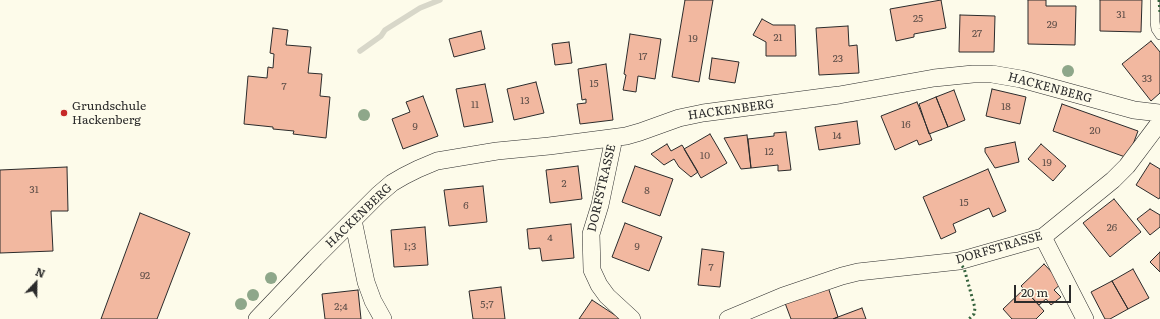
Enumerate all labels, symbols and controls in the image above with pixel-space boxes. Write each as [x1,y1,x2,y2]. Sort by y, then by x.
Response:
house number: 31 [1116,9,1126,21]
house number: 25 [913,13,923,25]
house number: 29 [1047,19,1057,31]
house number: 27 [972,28,982,40]
house number: 21 [773,32,783,44]
house number: 19 [688,33,698,45]
house number: 17 [639,51,647,63]
house number: 23 [833,53,843,65]
street label: HACKENBERG [1006,70,1094,106]
house number: 33 [1142,73,1152,85]
house number: 15 [589,78,599,90]
house number: 7 [281,81,287,93]
house number: 13 [520,95,530,107]
street label: HACKENBERG [687,97,775,123]
place label: Grundschule Hackenberg [72,99,146,127]
house number: 11 [471,99,479,111]
house number: 18 [1001,101,1011,113]
marker: Grundschule Hackenberg [59,108,69,118]
house number: 16 [901,119,911,131]
house number: 9 [412,121,418,133]
house number: 20 [1090,125,1100,137]
house number: 14 [832,130,842,142]
street label: DORFSTRASSE [585,143,619,233]
house number: 12 [764,146,774,158]
house number: 10 [700,150,710,162]
house number: 19 [1042,157,1052,169]
house number: 2 [561,178,567,190]
street label: HACKENBERG [323,181,395,251]
house number: 31 [29,184,39,196]
house number: 8 [644,185,650,197]
house number: 15 [959,197,969,209]
house number: 6 [463,200,469,212]
house number: 26 [1107,222,1117,234]
street label: DORFSTRASSE [954,229,1044,267]
house number: 4 [547,232,553,244]
house number: 1;3 [404,241,416,253]
house number: 9 [634,241,640,253]
house number: 7 [708,262,714,274]
north arrow [16,263,56,303]
text: N [33,263,48,281]
house number: 92 [140,270,150,282]
scale bar [1016,277,1073,303]
text: 20 m [1021,283,1048,301]
house number: 5;7 [480,299,494,311]
house number: 2;4 [334,301,348,313]

